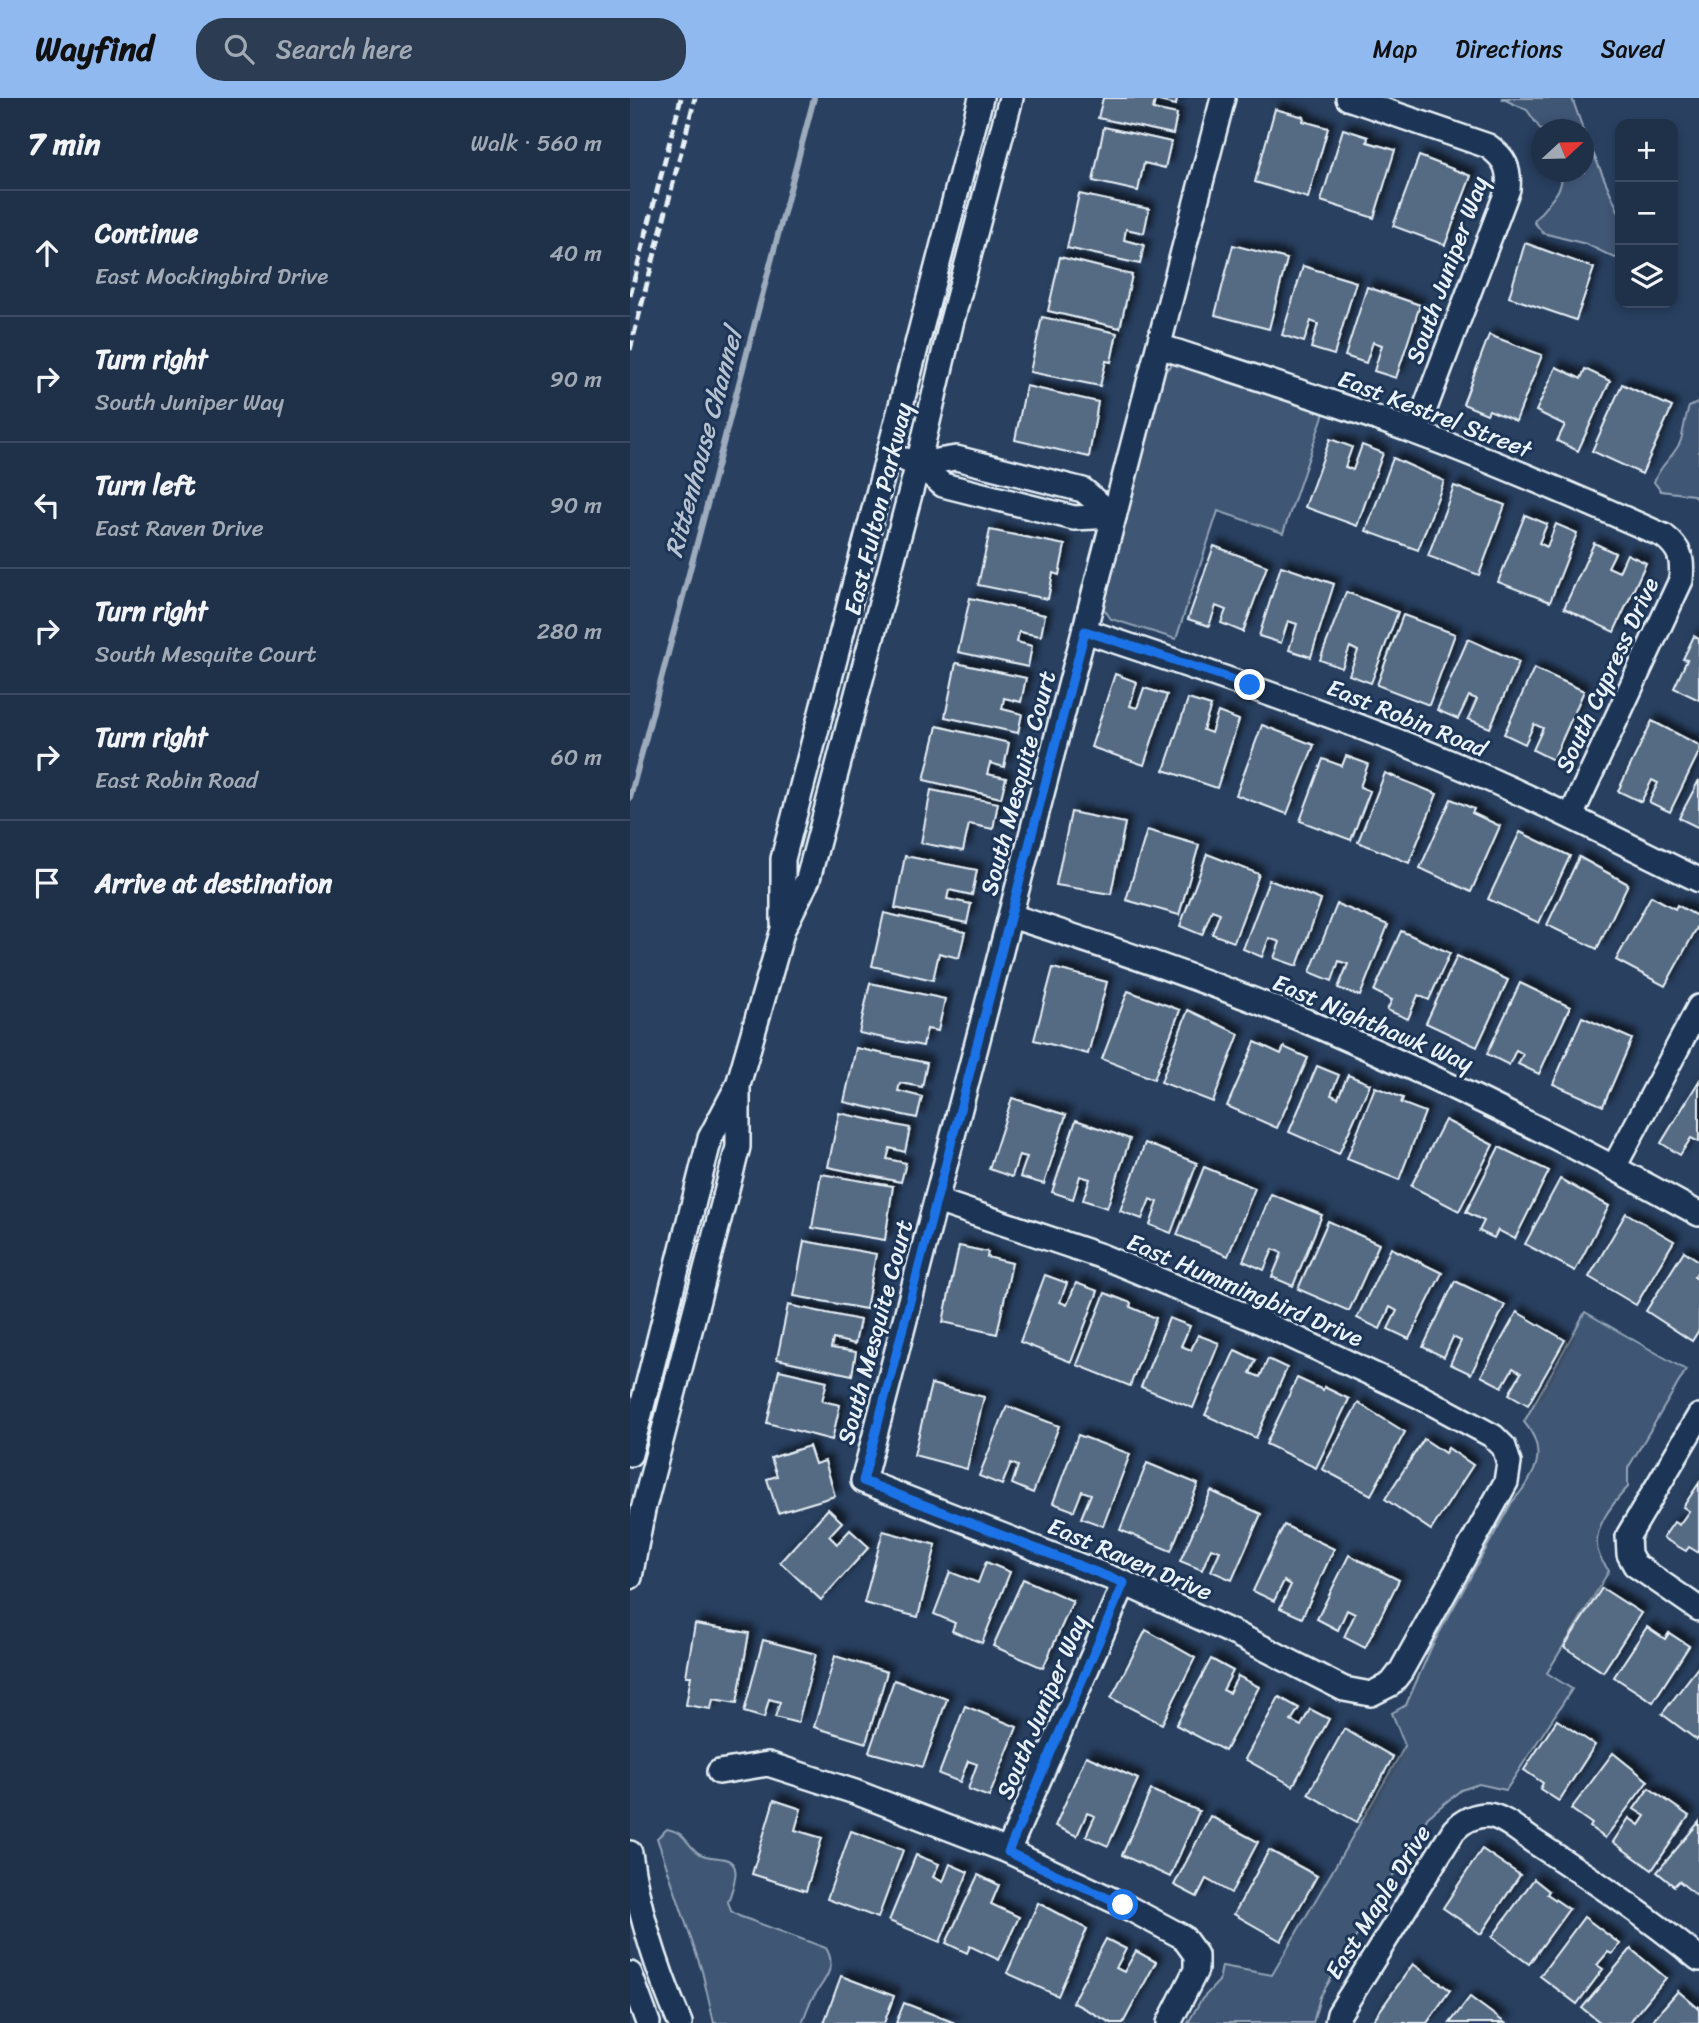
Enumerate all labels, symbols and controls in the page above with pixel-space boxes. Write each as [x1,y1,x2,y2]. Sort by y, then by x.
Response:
search box [196,18,686,81]
text: Wayfind [35,20,154,78]
text: Search here [276,26,413,72]
text: Map [1373,28,1417,70]
text: Directions [1455,28,1563,70]
text: Saved [1601,28,1664,70]
icon: search [220,30,258,68]
text: 7 min [28,117,100,171]
north arrow [1531,119,1594,182]
map controls [1615,119,1678,308]
button: + [1615,119,1678,182]
text: Walk · 560 m [471,123,602,164]
street label: South Juniper Way [1394,170,1501,370]
button: − [1615,182,1678,245]
text: Continue [95,210,198,256]
text: 40 m [549,233,602,274]
icon: ahead [28,234,66,272]
button: layers [1615,245,1678,308]
text: East Mockingbird Drive [95,256,328,297]
water label: Rittenhouse Channel [650,318,757,562]
text: Turn right [95,336,208,382]
street label: East Kestrel Street [1332,358,1539,471]
text: 90 m [550,359,602,400]
icon: right [28,360,66,398]
text: South Juniper Way [95,382,284,423]
street label: East Fulton Parkway [831,398,925,620]
text: Turn left [95,462,195,508]
text: 90 m [550,485,602,526]
icon: left [28,486,66,524]
text: East Raven Drive [95,508,264,549]
street label: South Cypress Drive [1543,570,1671,780]
text: Turn right [95,588,208,634]
text: 280 m [537,611,602,652]
icon: right [28,612,66,650]
text: South Mesquite Court [95,634,317,675]
street label: South Mesquite Court [968,666,1068,900]
street label: East Robin Road [1320,667,1495,770]
route end [1234,669,1265,700]
text: Turn right [95,714,208,760]
text: 60 m [551,737,602,778]
icon: right [28,738,66,776]
text: East Robin Road [95,760,258,801]
text: Arrive at destination [95,860,332,906]
icon: arrive [28,864,66,902]
street label: East Nighthawk Way [1266,962,1481,1085]
street label: South Mesquite Court [825,1215,925,1449]
street label: East Hummingbird Drive [1120,1221,1370,1359]
street label: East Raven Drive [1041,1505,1219,1613]
street label: South Juniper Way [984,1607,1100,1806]
street label: East Maple Drive [1313,1816,1443,1988]
route start [1107,1889,1138,1920]

